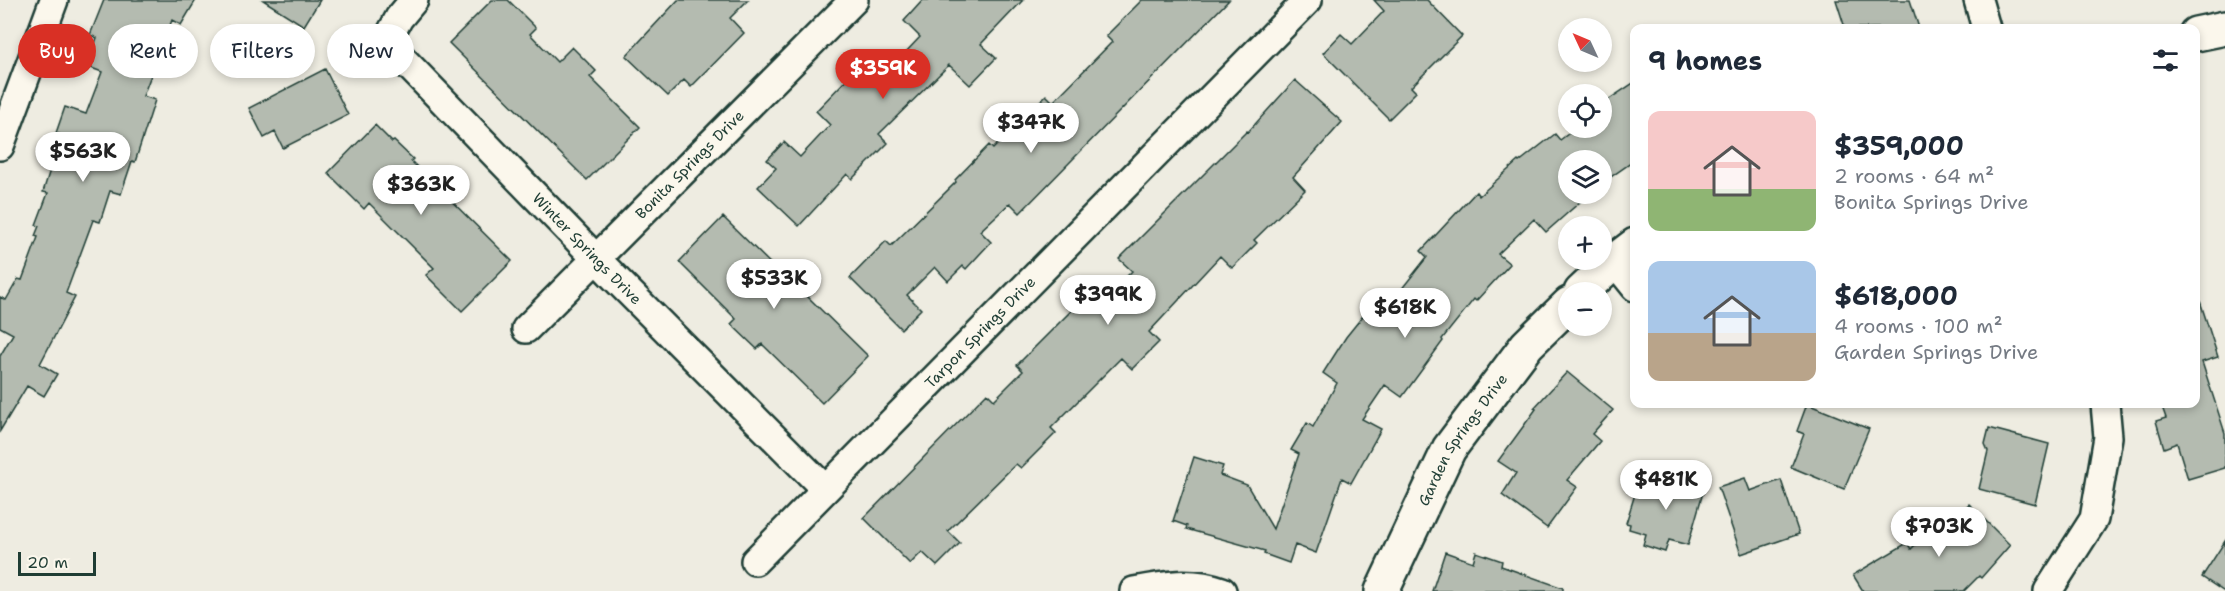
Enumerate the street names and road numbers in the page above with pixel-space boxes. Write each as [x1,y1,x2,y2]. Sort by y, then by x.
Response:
street label: Bonita Springs Drive [631,106,748,224]
street label: Winter Springs Drive [528,189,646,309]
street label: Tarpon Springs Drive [921,272,1040,393]
street label: Garden Springs Drive [1414,370,1512,509]

